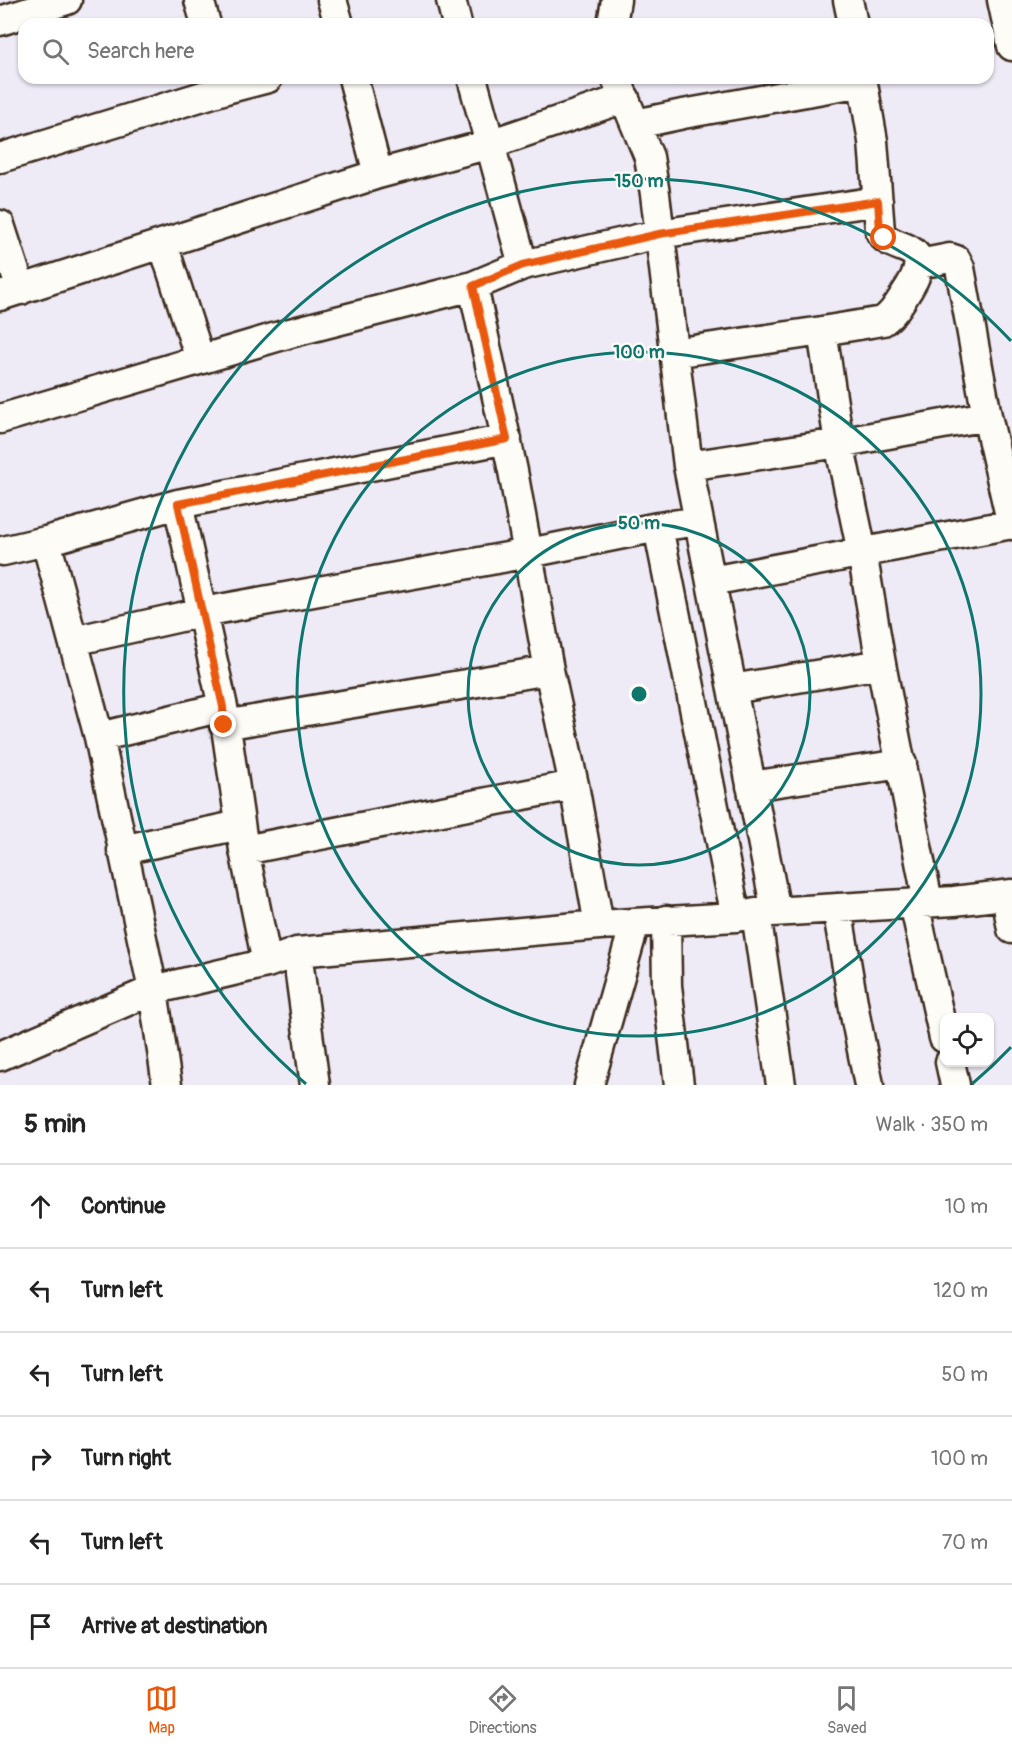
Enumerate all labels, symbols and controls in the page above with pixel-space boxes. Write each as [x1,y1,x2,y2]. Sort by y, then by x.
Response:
search box [18,18,994,84]
icon: search [39,35,72,68]
text: Search here [87,37,194,65]
text: 150 m [615,170,664,193]
route start [870,224,896,250]
text: 100 m [613,341,665,364]
text: 50 m [618,512,660,535]
centre of rings [629,684,649,704]
route end [210,711,236,737]
map controls [940,1013,994,1067]
button: locate [940,1013,994,1067]
text: 5 min [24,1108,86,1140]
text: Walk · 350 m [876,1112,988,1137]
icon: ahead [24,1190,57,1223]
text: Continue [81,1192,165,1220]
text: 10 m [944,1194,988,1219]
icon: left [24,1274,57,1307]
text: Turn left [81,1276,163,1304]
text: 120 m [933,1278,988,1303]
icon: left [24,1358,57,1391]
text: Turn left [81,1360,163,1388]
text: 50 m [941,1362,988,1387]
icon: right [24,1442,57,1475]
text: Turn right [81,1444,171,1472]
text: 100 m [931,1446,988,1471]
icon: left [24,1526,57,1559]
text: Turn left [81,1528,163,1556]
text: 70 m [942,1530,988,1555]
icon: arrive [24,1610,57,1643]
text: Arrive at destination [81,1612,267,1640]
tab: Map [145,1682,178,1738]
tab: Directions [469,1682,537,1738]
tab: Saved [827,1682,867,1738]

